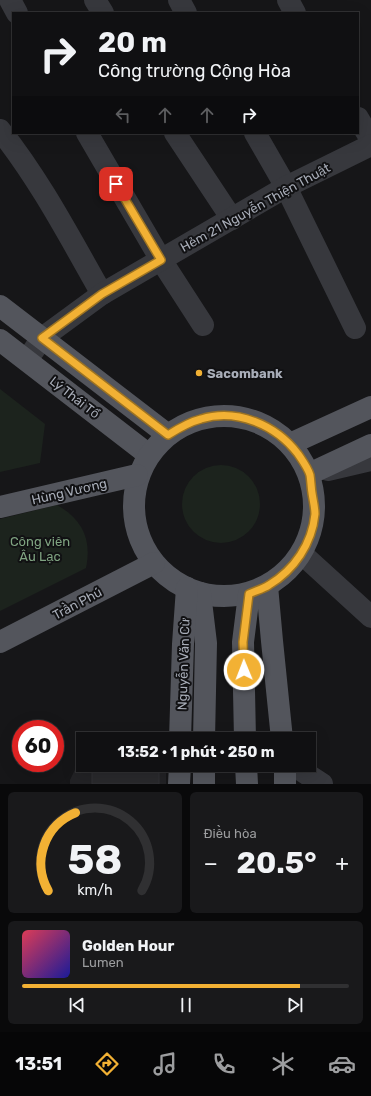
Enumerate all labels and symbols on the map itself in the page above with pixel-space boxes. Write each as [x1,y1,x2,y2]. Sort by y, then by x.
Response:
street label: Hẻm 21 Nguyễn Thiện Thuật [177,159,333,256]
pin [99,167,133,201]
place label: Sacombank [207,366,283,381]
marker: Sacombank [194,368,204,378]
street label: Lý Thái Tổ [47,373,103,421]
street label: Hùng Vương [30,476,109,508]
park label: Công viên Âu Lạc [10,534,70,564]
street label: Trần Phú [50,584,104,623]
street label: Nguyễn Văn Cừ [174,617,194,711]
position arrow [223,649,265,691]
speed limit sign: 60 [12,720,64,772]

